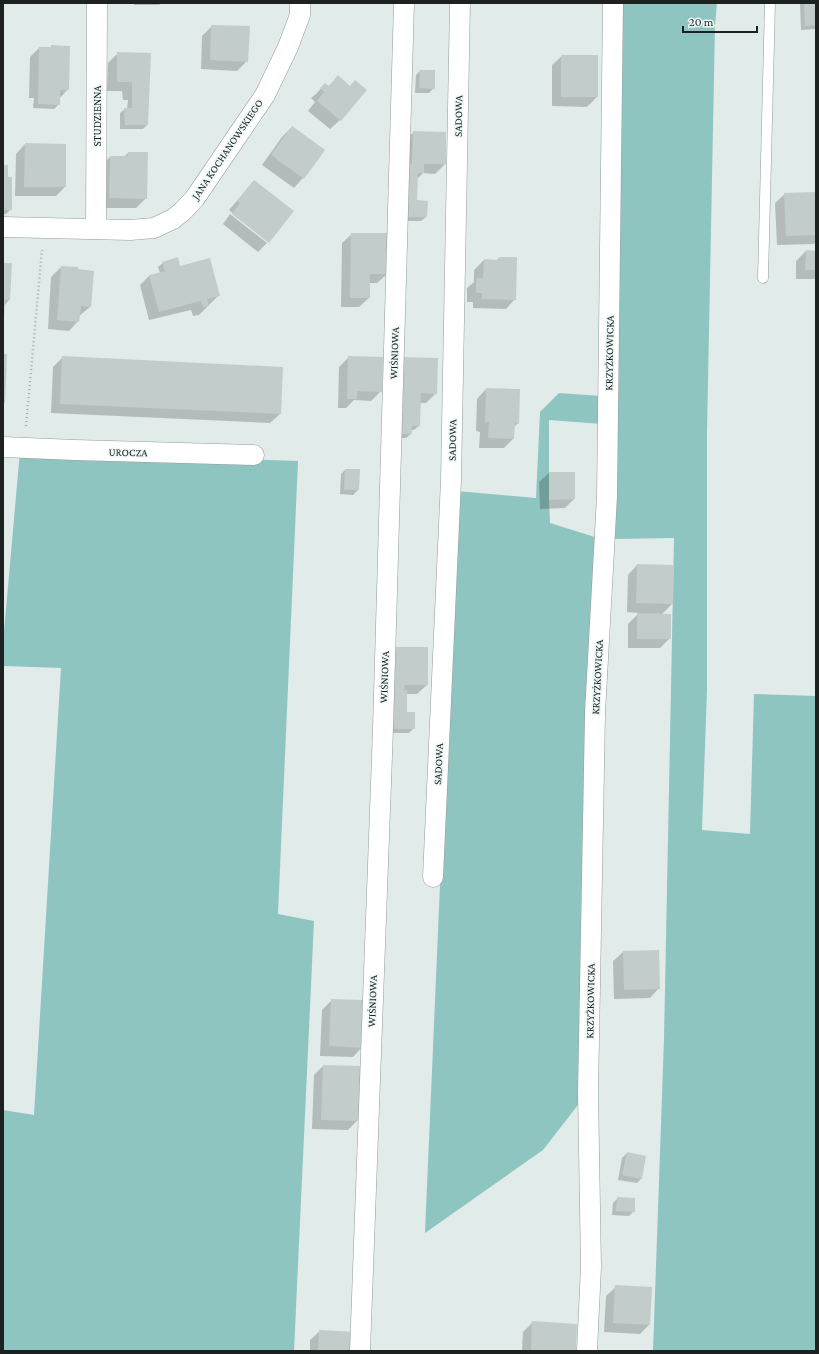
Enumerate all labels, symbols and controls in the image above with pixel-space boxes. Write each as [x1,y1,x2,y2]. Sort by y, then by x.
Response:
scale bar [683,8,757,34]
text: 20 m [689,15,714,29]
street label: STUDZIENNA [91,85,103,147]
street label: SADOWA [452,94,464,137]
street label: JANA KOCHANOWSKIEGO [188,97,266,203]
street label: KRZYŻKOWICKA [602,315,616,391]
street label: WIŚNIOWA [387,326,401,379]
street label: SADOWA [446,418,458,461]
street label: UROCZA [108,446,148,458]
street label: KRZYŻKOWICKA [589,638,605,715]
street label: WIŚNIOWA [377,650,391,703]
street label: SADOWA [431,742,445,785]
street label: KRZYŻKOWICKA [583,963,597,1039]
street label: WIŚNIOWA [365,974,379,1027]

